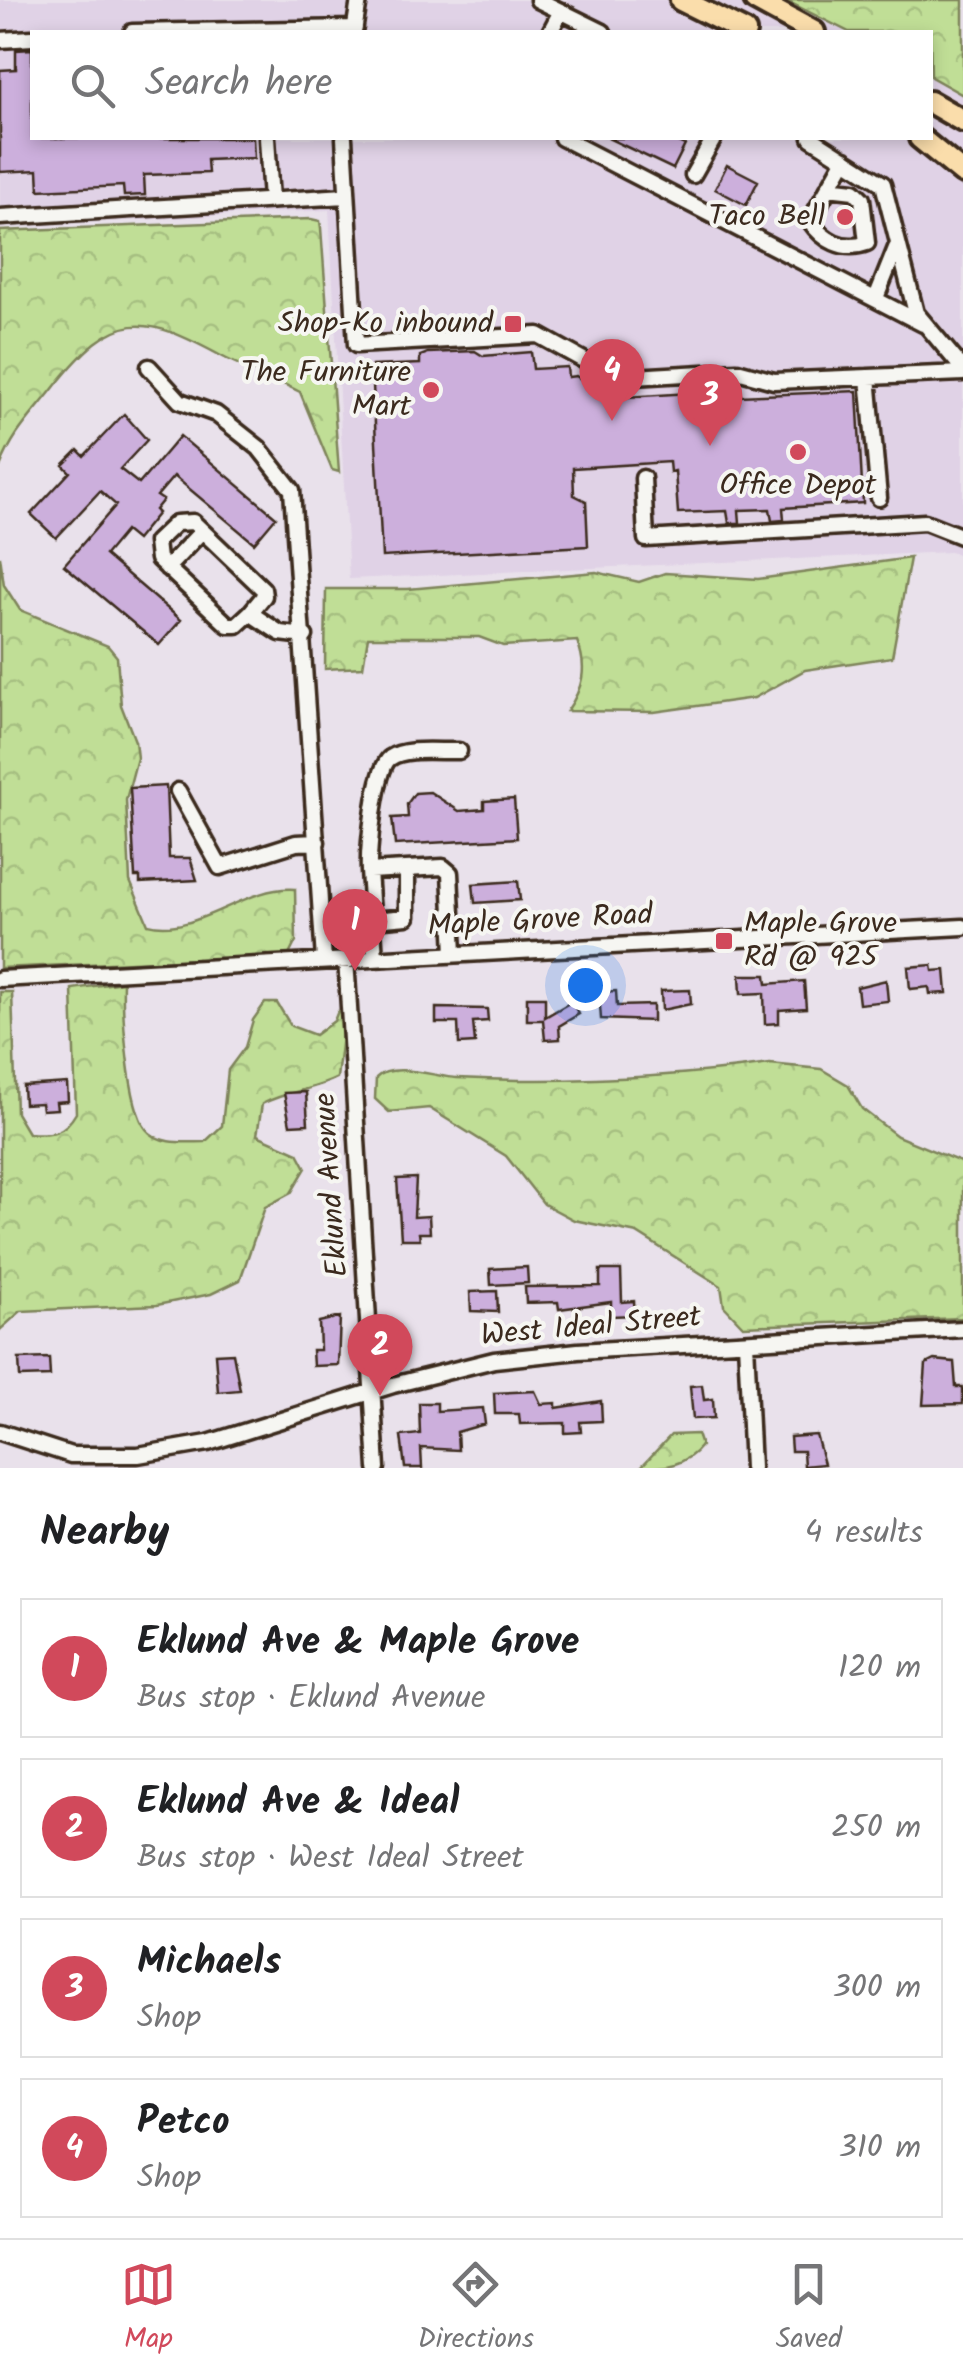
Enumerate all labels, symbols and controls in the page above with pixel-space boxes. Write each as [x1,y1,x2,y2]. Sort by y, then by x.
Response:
search box [30,30,933,140]
text: Search here [145,55,332,115]
icon: search [65,58,120,113]
place label: Taco Bell [709,193,825,241]
marker: Taco Bell [834,206,856,228]
place label: Shop-Ko inbound [278,300,494,348]
marker: Shop-Ko inbound [502,313,524,335]
pin: 4 [580,338,644,421]
place label: The Furniture Mart [241,349,411,431]
pin: 3 [678,364,742,446]
marker: The Furniture Mart [420,379,442,401]
marker: Office Depot [787,441,809,463]
place label: Office Depot [720,462,877,510]
pin: 1 [322,888,388,971]
street label: Maple Grove Road [426,891,655,951]
place label: Maple Grove Rd @ 925 [744,900,897,982]
marker: Maple Grove Rd @ 925 [713,930,735,952]
your location [560,960,611,1011]
street label: Eklund Avenue [302,1091,362,1279]
street label: West Ideal Street [479,1293,703,1361]
pin: 2 [348,1314,412,1396]
text: Nearby [40,1500,169,1567]
text: 4 results [805,1508,923,1559]
text: Eklund Ave & Maple Grove [137,1613,579,1673]
text: 1 [70,1643,79,1694]
text: 120 m [838,1643,921,1694]
text: Bus stop · Eklund Avenue [137,1673,485,1724]
text: Eklund Ave & Ideal [137,1773,459,1833]
text: 2 [65,1803,84,1854]
text: 250 m [831,1803,921,1854]
text: Bus stop · West Ideal Street [137,1833,524,1884]
text: Michaels [137,1933,281,1993]
text: 3 [66,1963,83,2014]
text: 300 m [832,1963,921,2014]
text: Shop [137,1993,201,2044]
text: Petco [137,2093,229,2153]
text: 4 [66,2123,83,2174]
text: 310 m [838,2123,921,2174]
text: Shop [137,2153,201,2204]
tab: Map [121,2257,176,2362]
tab: Directions [418,2257,534,2362]
tab: Saved [776,2257,842,2362]

